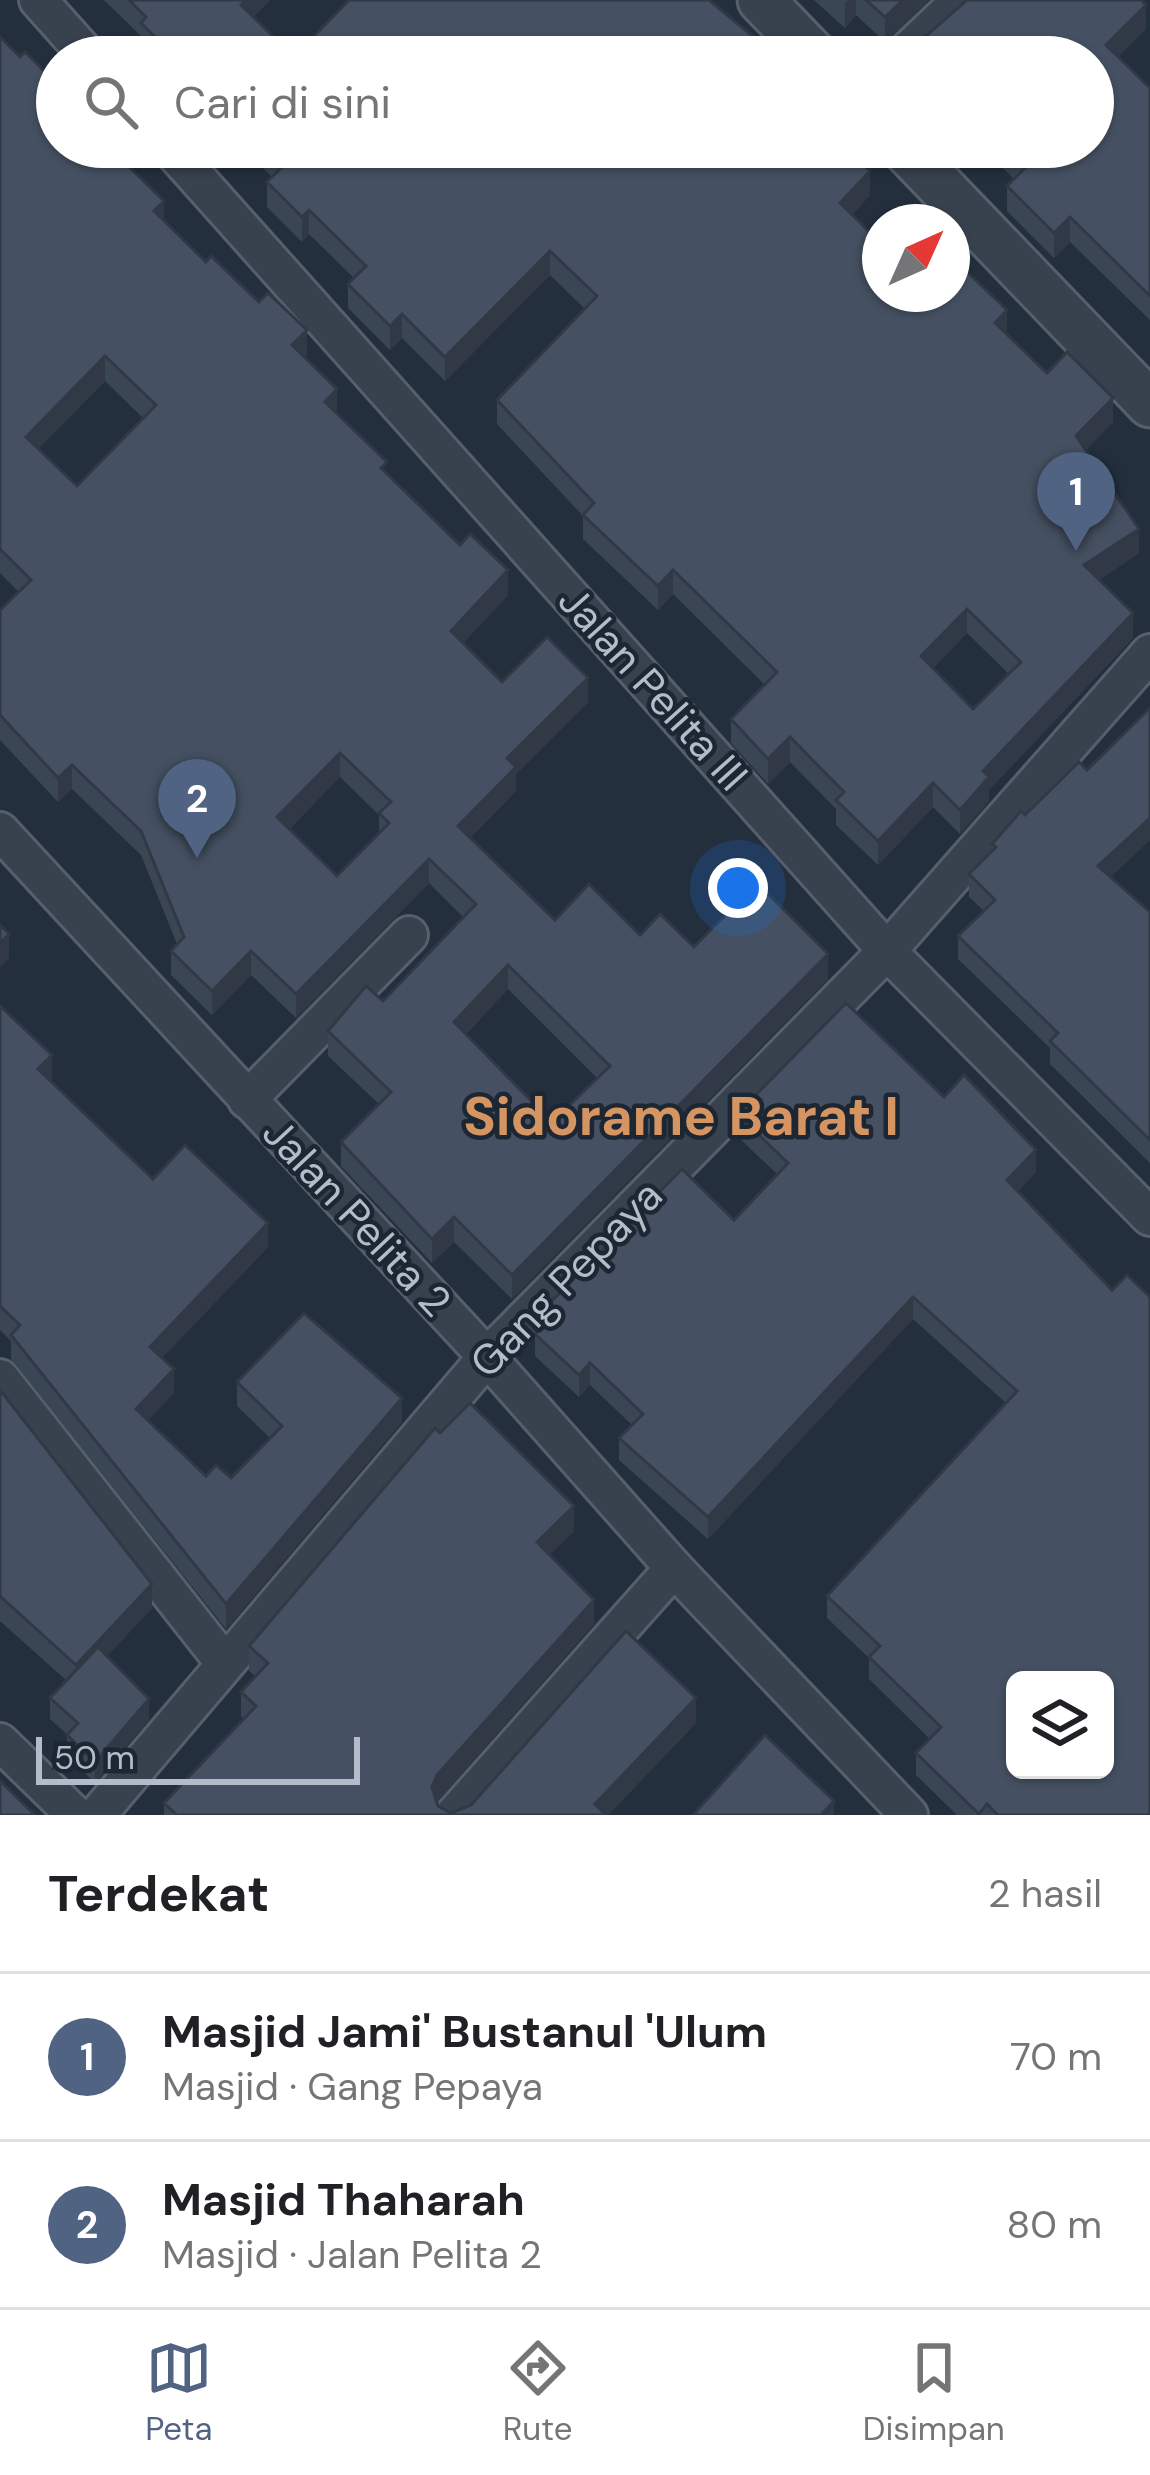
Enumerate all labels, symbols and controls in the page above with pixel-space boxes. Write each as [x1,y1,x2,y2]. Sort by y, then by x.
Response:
search box [36,36,1114,168]
icon: search [78,69,144,135]
text: Cari di sini [174,73,391,132]
north arrow [862,204,970,312]
pin: 1 [1037,452,1115,551]
street label: Jalan Pelita III [546,574,760,802]
pin: 2 [158,759,236,858]
your location [708,858,768,918]
district label: Sidorame Barat I [463,1081,899,1152]
street label: Jalan Pelita 2 [251,1106,463,1328]
street label: Gang Pepaya [458,1169,674,1389]
map controls [1006,1671,1114,1779]
button: layers [1006,1671,1114,1779]
scale bar [36,1731,360,1784]
text: 50 m [54,1736,135,1779]
text: Terdekat [48,1860,269,1927]
text: 2 hasil [988,1868,1102,1919]
text: Masjid Jami' Bustanul 'Ulum [162,2002,767,2061]
text: 1 [80,2031,94,2082]
text: 70 m [1010,2031,1102,2082]
text: Masjid · Gang Pepaya [162,2061,543,2112]
text: Masjid Thaharah [162,2170,525,2229]
text: 2 [76,2199,98,2250]
text: 80 m [1006,2199,1102,2250]
text: Masjid · Jalan Pelita 2 [162,2229,542,2280]
tab: Peta [145,2335,212,2450]
tab: Rute [503,2335,572,2450]
tab: Disimpan [863,2335,1005,2450]

